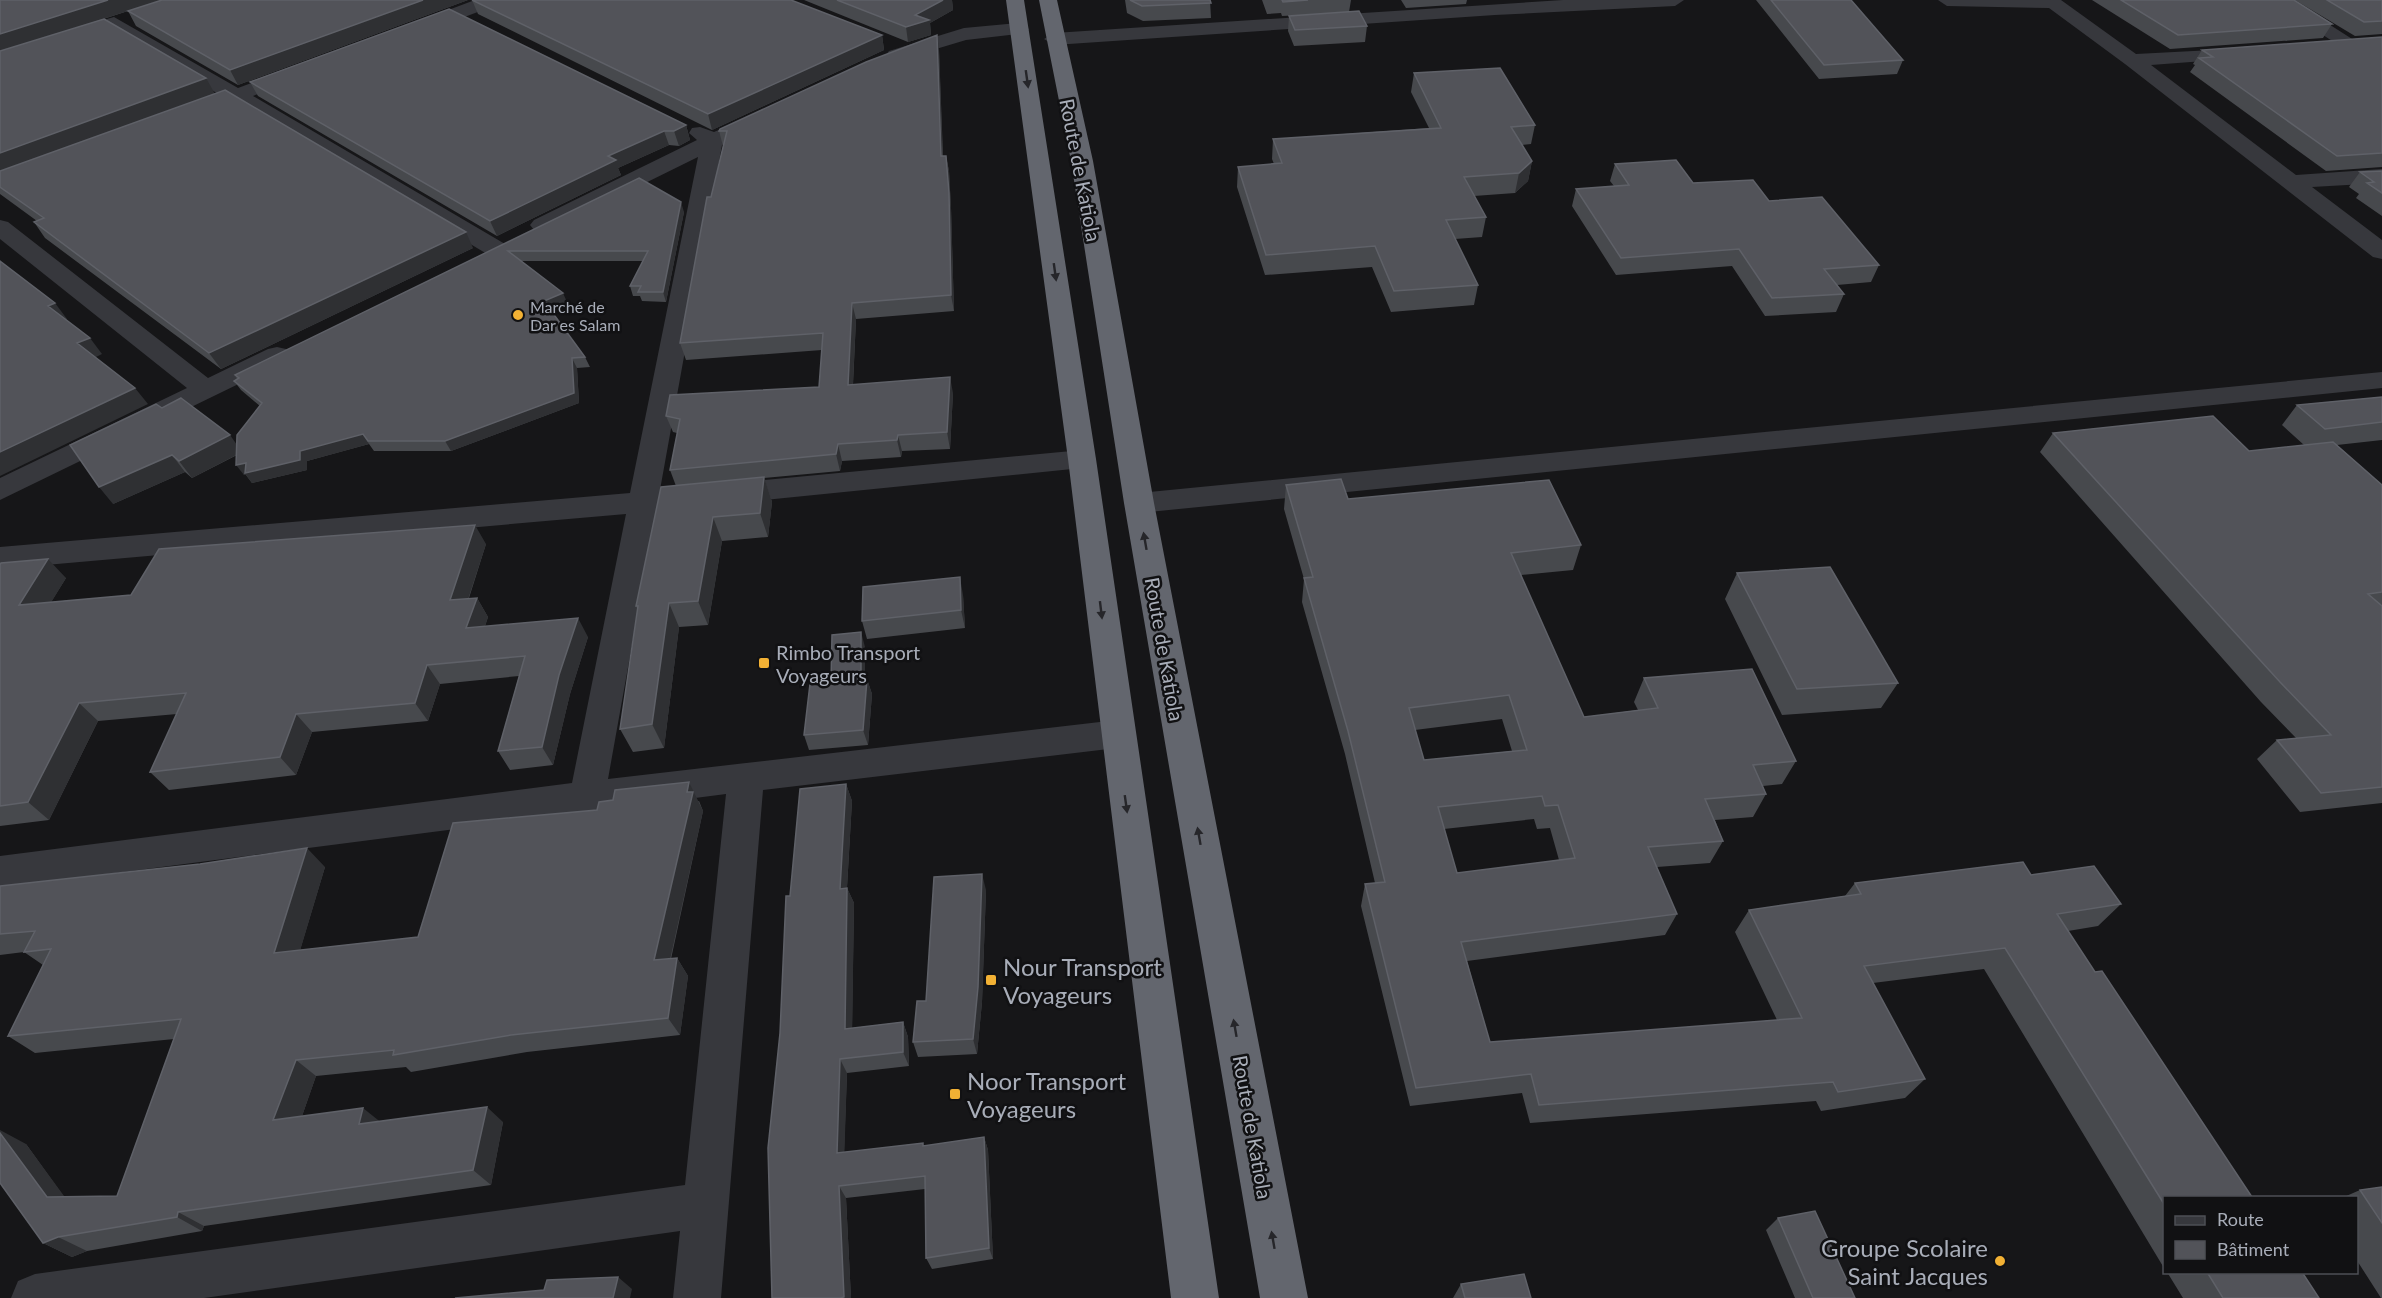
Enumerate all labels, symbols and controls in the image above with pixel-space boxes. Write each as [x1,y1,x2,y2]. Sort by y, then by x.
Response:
one-way arrow [1022,69,1031,88]
street label: Route de Katiola [1055,96,1107,244]
one-way arrow [1051,262,1060,281]
place label: Marché de Dar es Salam [530,297,620,334]
marker: Marché de Dar es Salam [511,308,525,322]
one-way arrow [1141,531,1150,550]
street label: Route de Katiola [1141,575,1189,723]
one-way arrow [1096,601,1106,620]
place label: Rimbo Transport Voyageurs [776,640,920,687]
marker: Rimbo Transport Voyageurs [757,656,771,670]
one-way arrow [1122,794,1131,813]
one-way arrow [1195,826,1204,845]
place label: Nour Transport Voyageurs [1003,952,1162,1009]
marker: Nour Transport Voyageurs [984,973,998,987]
one-way arrow [1230,1018,1239,1037]
street label: Route de Katiola [1229,1053,1277,1201]
place label: Noor Transport Voyageurs [967,1066,1126,1123]
marker: Noor Transport Voyageurs [948,1087,962,1101]
legend [2163,1196,2358,1274]
text: Route [2217,1208,2264,1230]
one-way arrow [1268,1231,1277,1250]
place label: Groupe Scolaire Saint Jacques [1821,1233,1988,1290]
text: Bâtiment [2217,1238,2290,1260]
marker: Groupe Scolaire Saint Jacques [1993,1254,2007,1268]

